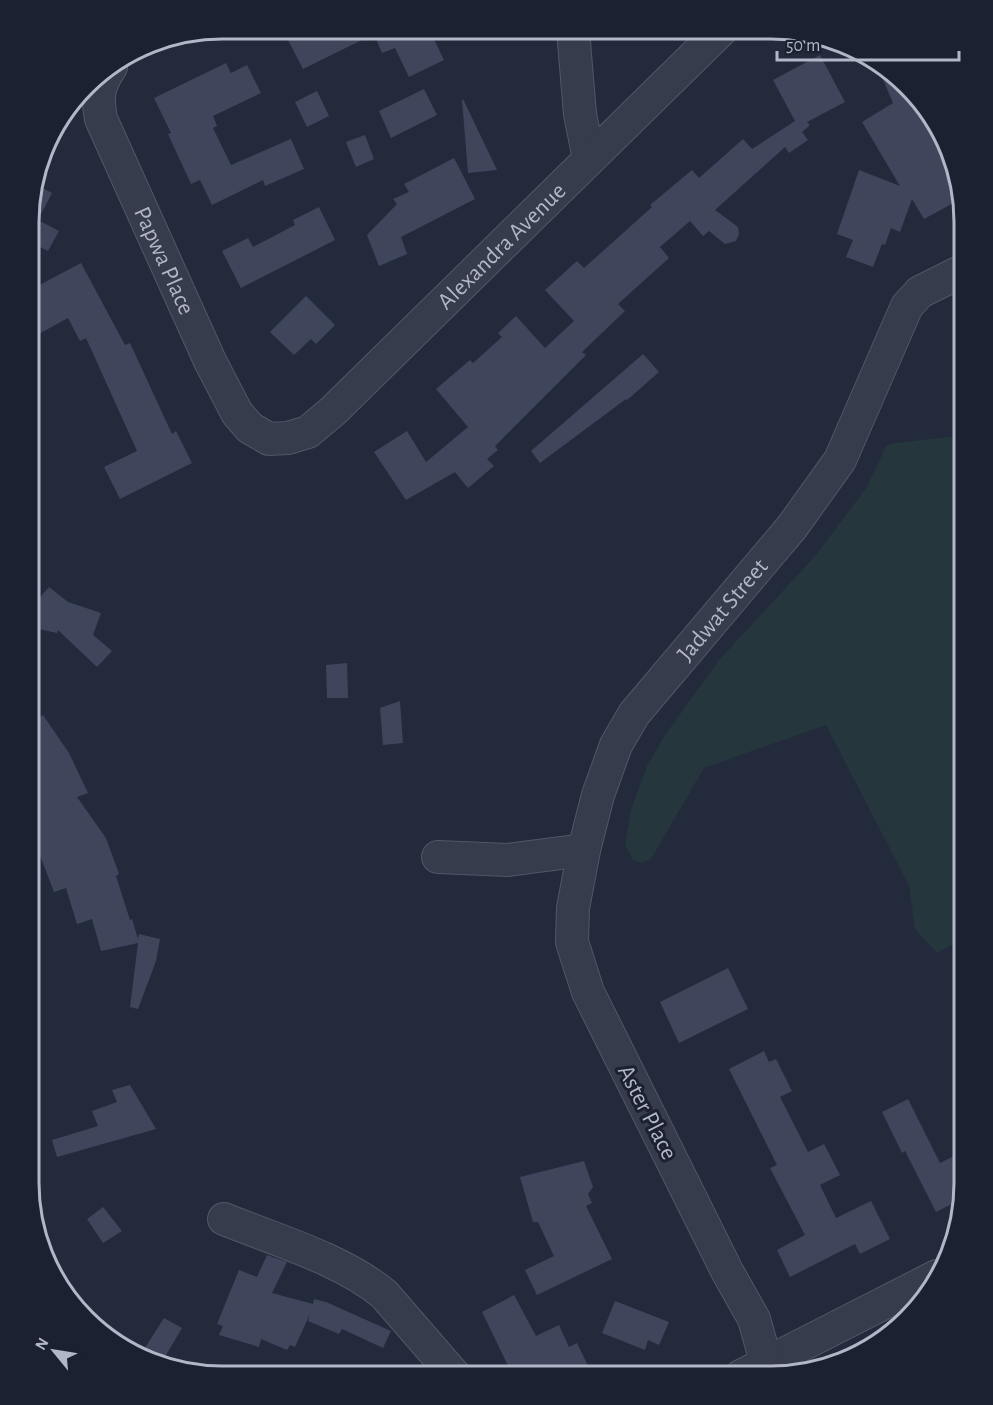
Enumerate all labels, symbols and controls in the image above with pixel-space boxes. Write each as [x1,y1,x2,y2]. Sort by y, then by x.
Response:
scale bar [777,24,958,62]
text: 50 m [786,37,820,55]
street label: Alexandra Avenue [433,179,571,314]
street label: Papwa Place [129,203,198,318]
street label: Jadwat Street [673,554,773,666]
street label: Aster Place [613,1061,681,1164]
north arrow [24,1321,84,1381]
text: N [32,1335,52,1353]

